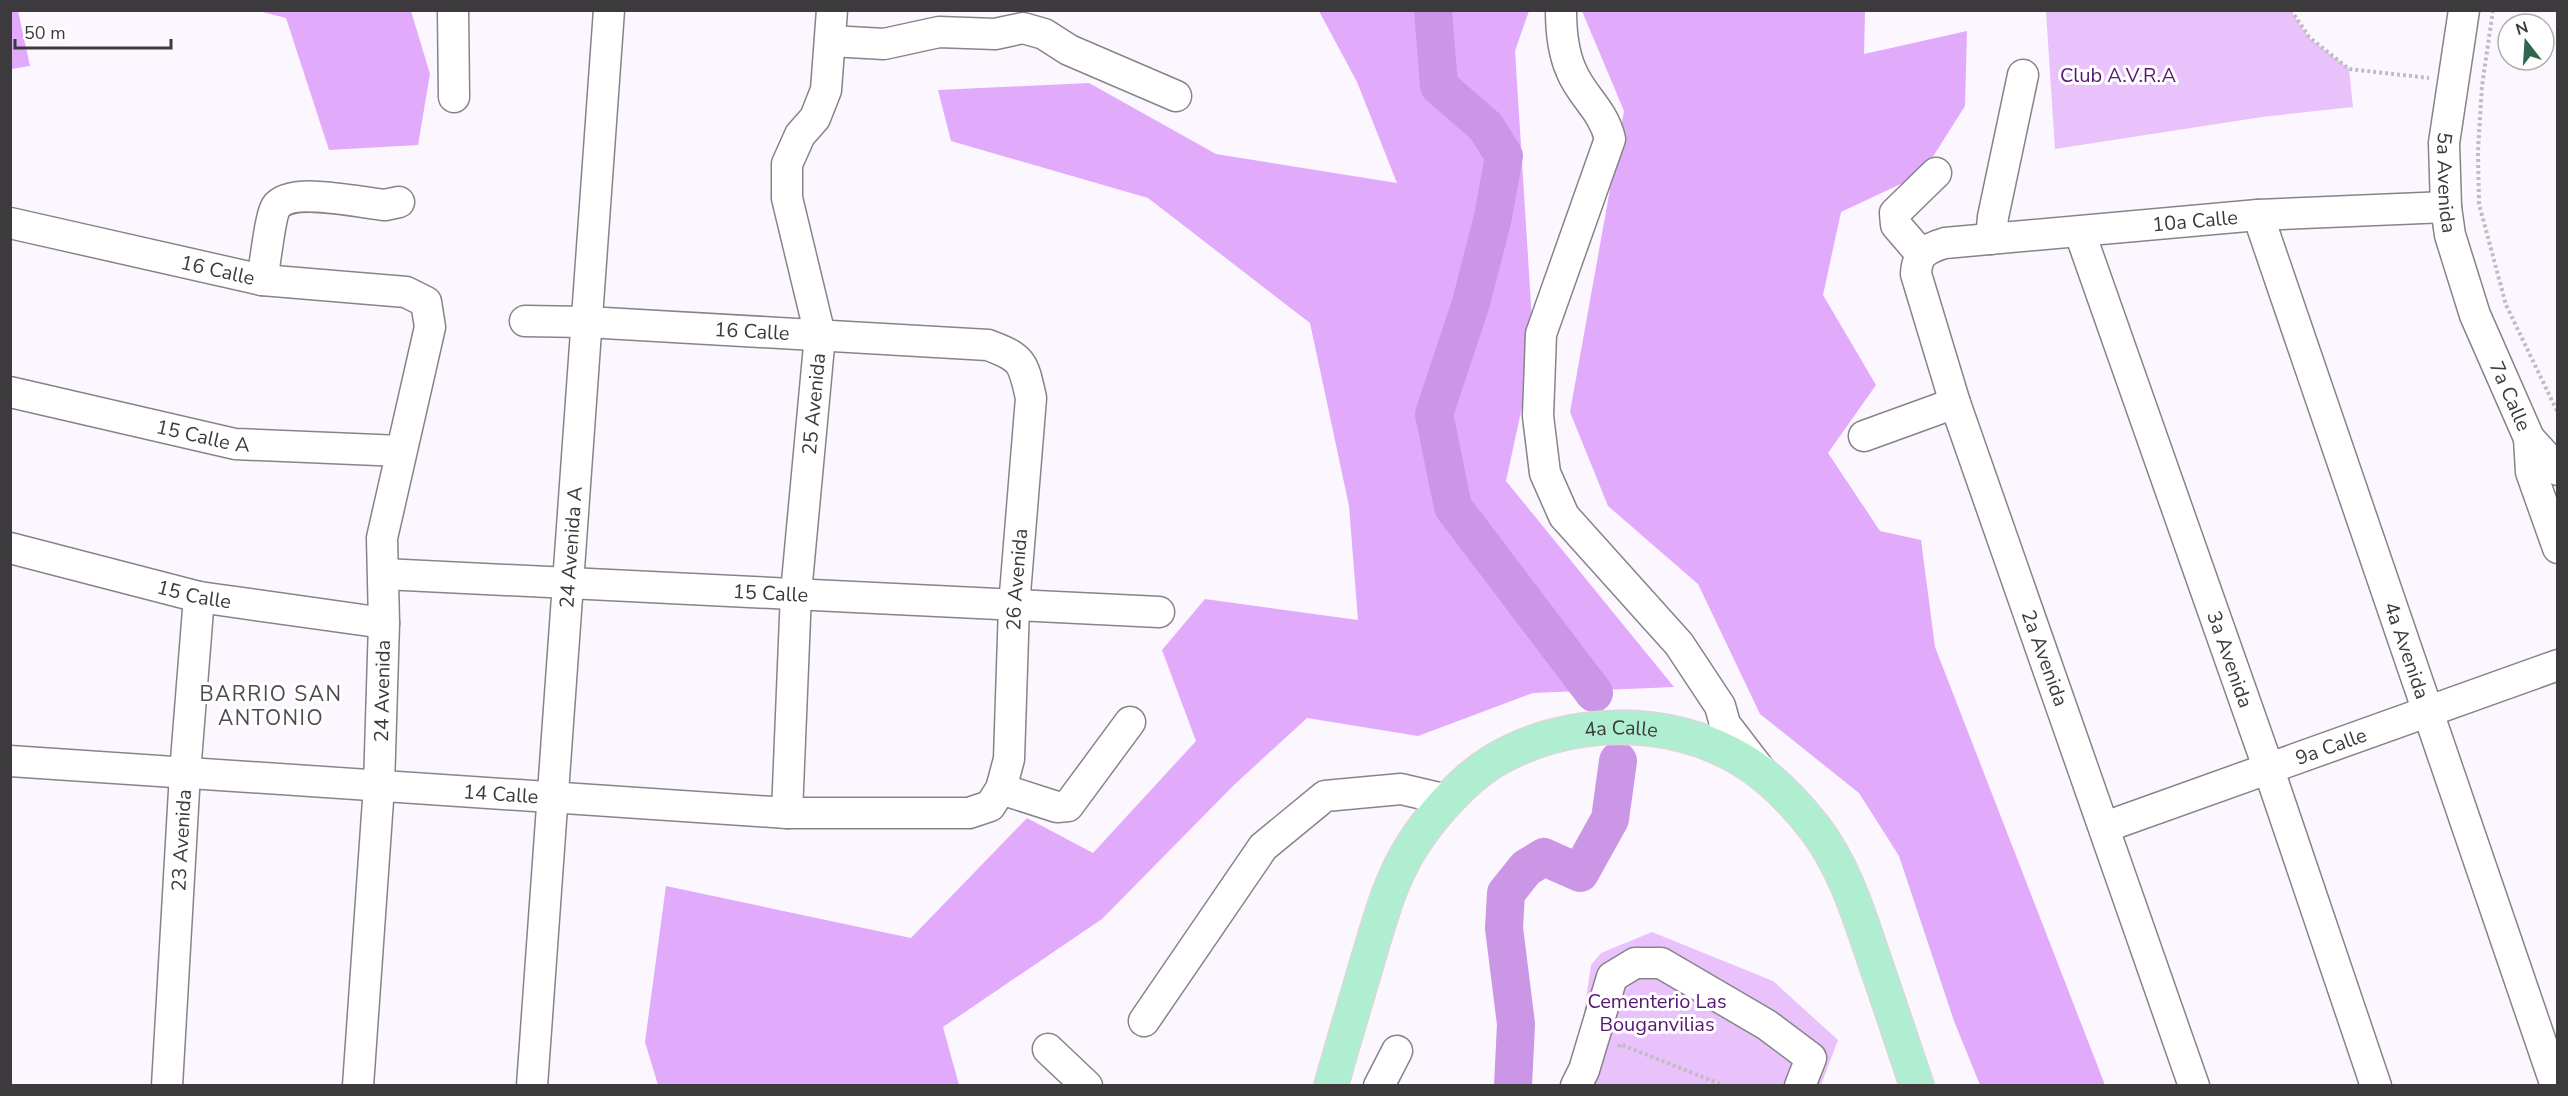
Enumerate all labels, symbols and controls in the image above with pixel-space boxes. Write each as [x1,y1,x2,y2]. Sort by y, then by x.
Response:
scale bar [15,12,171,50]
north arrow [2496,12,2556,72]
text: N [2513,16,2531,41]
text: 50 m [24,21,66,45]
park label: Club A.V.R.A [2060,62,2177,89]
street label: 5a Avenida [2430,130,2463,235]
street label: 10a Calle [2151,204,2239,238]
street label: 16 Calle [178,249,257,292]
street label: 16 Calle [714,316,790,347]
street label: 25 Avenida [796,352,832,456]
street label: 7a Calle [2483,357,2537,435]
street label: 15 Calle A [153,413,251,459]
street label: 24 Avenida A [553,485,589,609]
street label: 26 Avenida [1000,527,1034,631]
street label: 15 Calle [154,574,233,615]
street label: 15 Calle [732,578,809,609]
street label: 4a Avenida [2377,598,2436,702]
street label: 2a Avenida [2015,606,2074,710]
street label: 3a Avenida [2200,607,2259,712]
street label: 24 Avenida [368,640,397,742]
district label: BARRIO SAN ANTONIO [199,680,343,732]
street label: 4a Calle [1583,714,1659,744]
street label: 9a Calle [2292,722,2370,772]
street label: 14 Calle [462,778,539,810]
street label: 23 Avenida [165,789,198,892]
park label: Cementerio Las Bouganvilias [1587,988,1727,1038]

